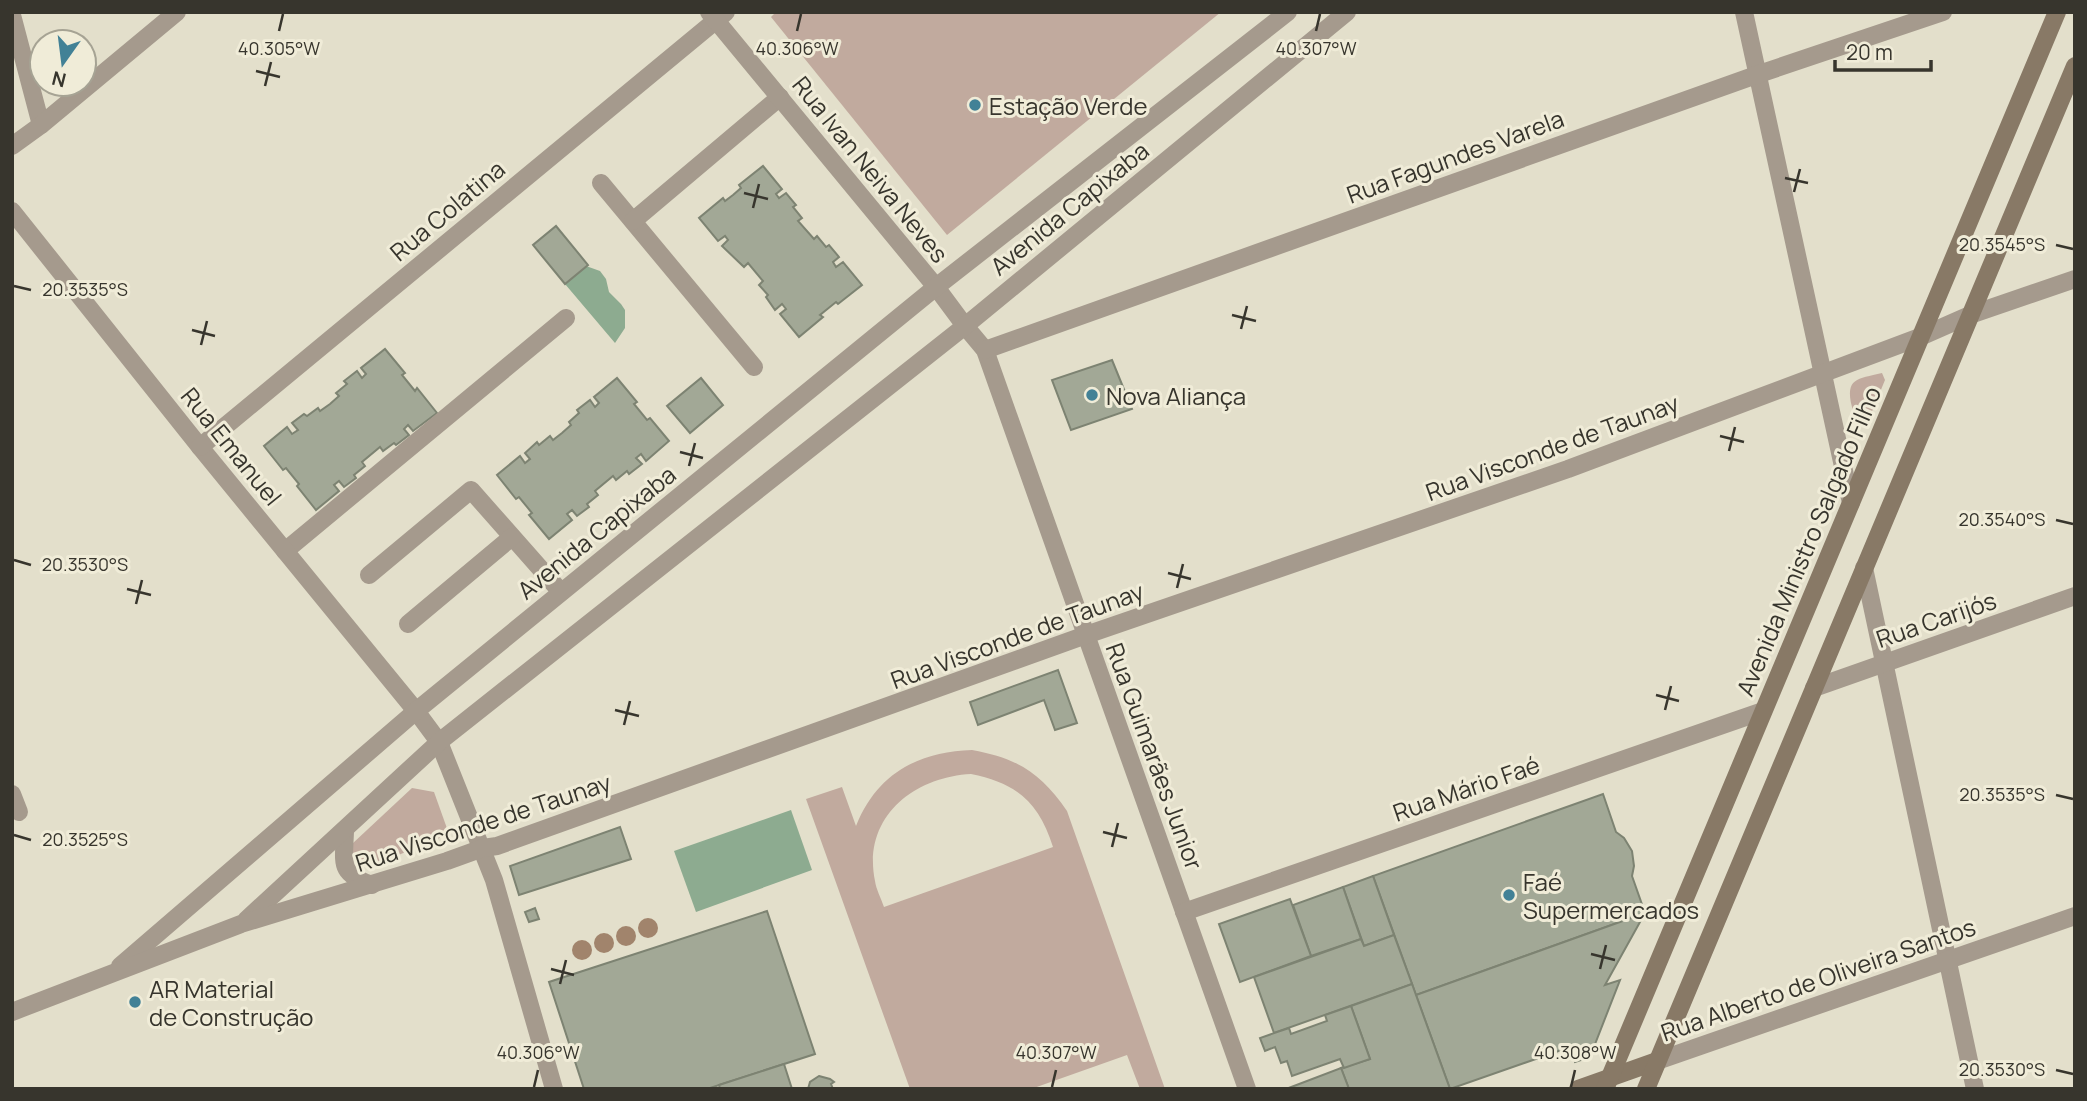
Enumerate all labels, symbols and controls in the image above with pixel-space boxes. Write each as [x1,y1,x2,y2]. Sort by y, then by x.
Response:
north arrow [28,28,98,98]
scale bar [1835,28,1931,72]
text: 40.305°W [238,36,320,60]
text: 40.306°W [755,36,839,60]
text: 40.307°W [1275,36,1357,60]
text: 20 m [1846,38,1893,66]
text: N [49,65,69,94]
street label: Rua Ivan Neiva Neves [786,69,956,269]
place label: Estação Verde [989,89,1148,122]
marker: Estação Verde [967,97,983,113]
street label: Rua Fagundes Varela [1342,101,1568,211]
street label: Avenida Capixaba [983,134,1155,282]
street label: Rua Colatina [383,152,511,268]
text: 20.3545°S [1959,232,2045,256]
text: 20.3535°S [42,277,128,301]
place label: Nova Aliança [1106,379,1246,412]
street label: Rua Emanuel [174,380,290,512]
street label: Avenida Ministro Salgado Filho [1728,381,1888,701]
street label: Rua Visconde de Taunay [1421,386,1683,508]
marker: Nova Aliança [1084,387,1100,403]
street label: Avenida Capixaba [510,458,682,606]
text: 20.3540°S [1959,507,2045,531]
text: 20.3530°S [42,552,128,576]
street label: Rua Visconde de Taunay [886,574,1148,696]
street label: Rua Carijós [1872,583,2000,655]
street label: Rua Guimarães Junior [1099,638,1211,874]
street label: Rua Mário Faé [1388,747,1544,829]
street label: Rua Visconde de Taunay [351,765,615,879]
text: 20.3535°S [1959,782,2045,806]
text: 20.3525°S [42,827,128,851]
place label: Faé Supermercados [1523,865,1699,926]
marker: Faé Supermercados [1501,887,1517,903]
street label: Rua Alberto de Oliveira Santos [1656,910,1980,1048]
place label: AR Material de Construção [149,972,314,1033]
marker: AR Material de Construção [127,994,143,1010]
text: 40.306°W [496,1040,580,1064]
text: 40.307°W [1015,1040,1097,1064]
text: 40.308°W [1534,1040,1616,1064]
text: 20.3530°S [1959,1057,2045,1081]

